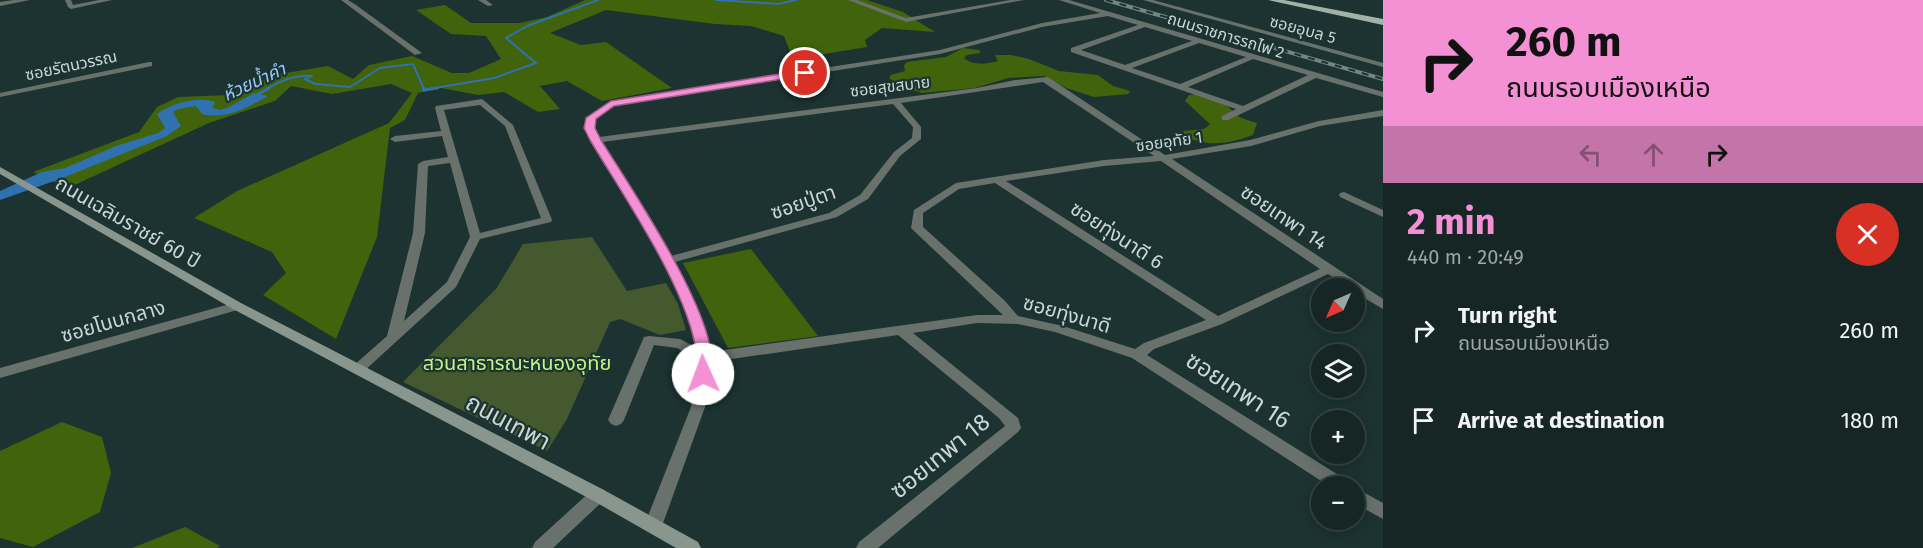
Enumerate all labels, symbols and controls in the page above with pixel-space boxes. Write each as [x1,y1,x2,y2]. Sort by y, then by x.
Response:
street label: ถนนราชการรถไฟ 2 [1165,9,1287,62]
street label: ซอยอุบล 5 [1268,12,1338,47]
text: 260 m [1506,17,1621,67]
icon: right [1407,24,1485,102]
street label: ซอยรัตนวรรณ [23,46,119,84]
pin [779,47,830,98]
water label: ห้วยน้ำคำ [218,56,290,106]
icon: arrive [788,56,821,89]
street label: ซอยสุขสบาย [849,72,931,101]
text: ถนนรอบเมืองเหนือ [1506,72,1711,104]
street label: ซอยอุทัย 1 [1134,127,1204,156]
icon: left [1574,138,1607,171]
icon: ahead [1637,138,1670,171]
icon: right [1700,138,1733,171]
street label: ถนนเฉลิมราชย์ 60 ปี [51,171,205,273]
street label: ซอยเทพา 14 [1236,179,1332,255]
street label: ซอยปู่ตา [767,180,839,225]
street label: ซอยทุ่งนาดี 6 [1066,196,1168,274]
text: 2 min [1407,200,1496,244]
button: close [1836,203,1899,266]
text: 440 m · 20:49 [1407,245,1524,269]
north arrow [1311,278,1365,332]
map controls [1311,278,1365,530]
street label: ซอยทุ่งนาดี [1020,290,1114,338]
street label: ซอยโนนกลาง [58,295,168,347]
text: Turn right [1458,302,1557,329]
icon: right [1407,314,1440,347]
text: 260 m [1839,317,1899,344]
text: ถนนรอบเมืองเหนือ [1458,331,1610,355]
position arrow [671,342,735,406]
button: layers [1311,344,1365,398]
street label: ซอยเทพา 16 [1180,346,1296,434]
park label: สวนสาธารณะหนองอุทัย [423,351,611,375]
street label: ถนนเทพา [461,388,555,456]
icon: arrive [1407,404,1440,437]
text: Arrive at destination [1458,407,1665,434]
text: 180 m [1840,407,1899,434]
street label: ซอยเทพา 18 [885,408,995,504]
button: + [1311,410,1365,464]
button: − [1311,476,1365,530]

